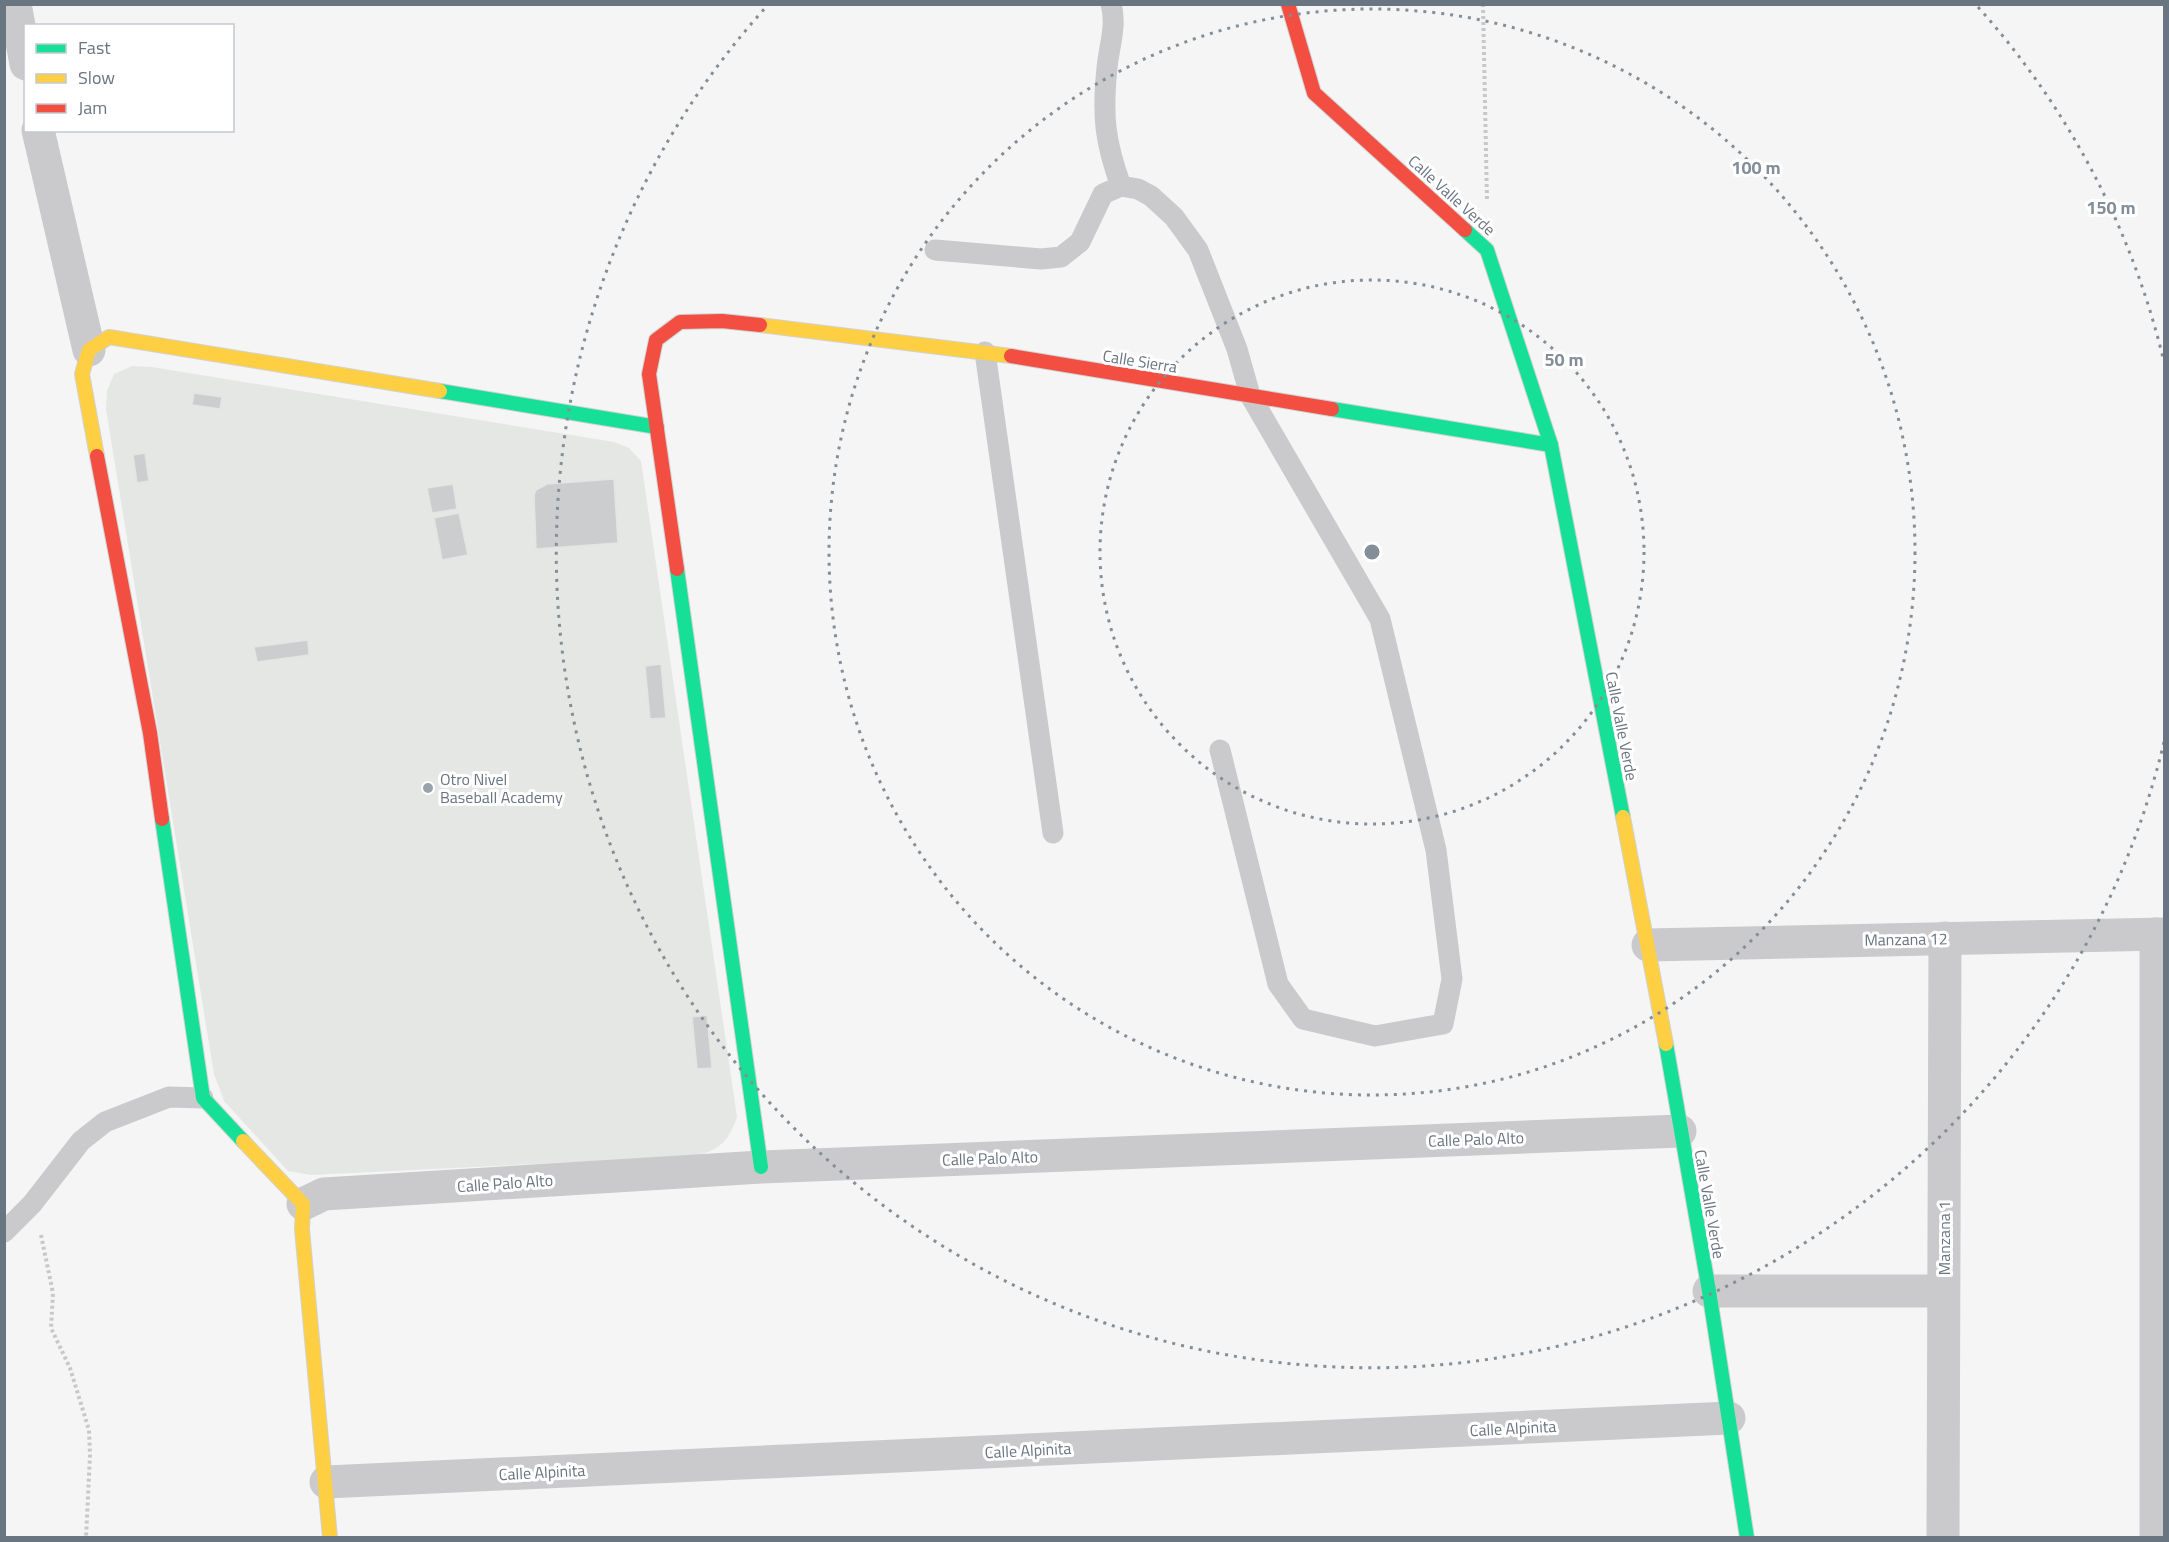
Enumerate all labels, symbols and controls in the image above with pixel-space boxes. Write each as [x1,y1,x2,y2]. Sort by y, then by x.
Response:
legend [24,24,234,132]
text: Fast [78,34,111,61]
text: Slow [78,64,115,91]
text: Jam [78,94,107,121]
street label: Calle Valle Verde [1403,149,1501,241]
text: 100 m [1731,154,1781,181]
text: 150 m [2086,194,2136,221]
street label: Calle Sierra [1101,343,1179,379]
text: 50 m [1544,346,1584,373]
centre of rings [1362,542,1382,562]
street label: Calle Valle Verde [1600,670,1644,782]
place label: Otro Nivel Baseball Academy [440,767,563,809]
marker: Otro Nivel Baseball Academy [421,781,435,795]
street label: Manzana 12 [1864,926,1948,952]
street label: Calle Palo Alto [1428,1125,1524,1153]
street label: Calle Palo Alto [942,1144,1038,1172]
street label: Calle Valle Verde [1689,1148,1731,1260]
street label: Calle Palo Alto [456,1168,554,1198]
street label: Manzana 1 [1932,1201,1956,1275]
street label: Calle Alpinita [1469,1414,1557,1442]
street label: Calle Alpinita [984,1436,1072,1464]
street label: Calle Alpinita [498,1458,586,1486]

